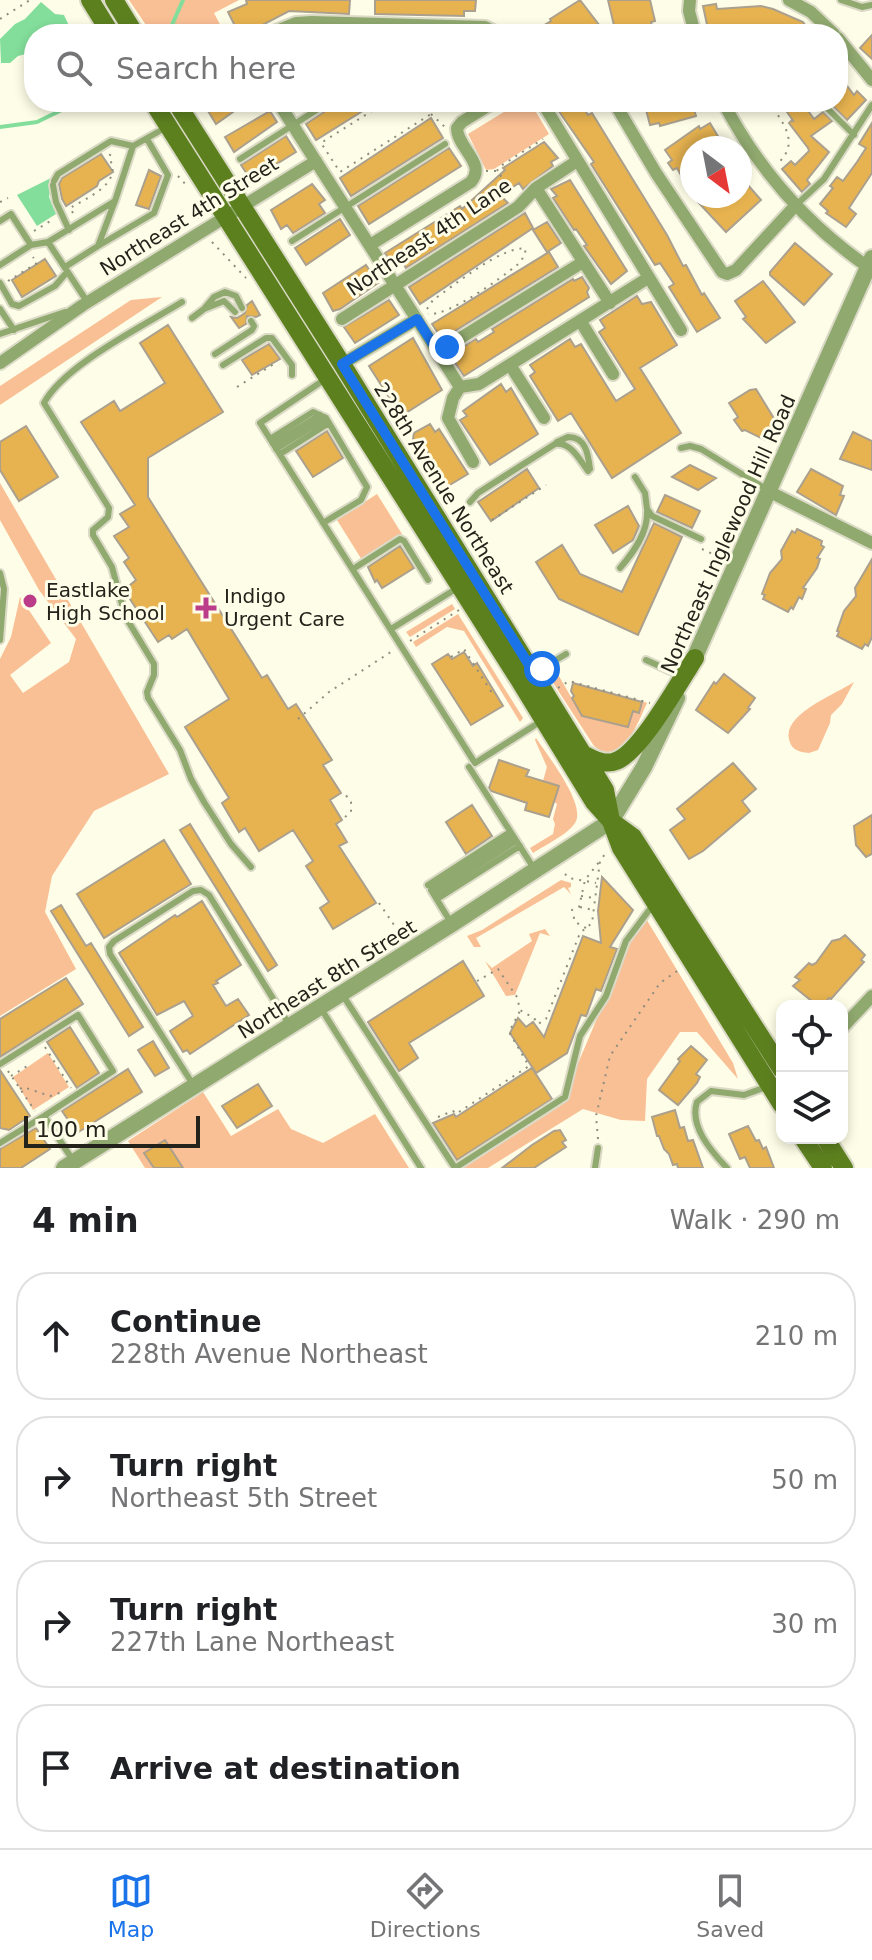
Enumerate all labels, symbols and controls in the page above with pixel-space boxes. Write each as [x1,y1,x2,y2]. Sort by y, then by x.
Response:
search box [24,24,848,112]
icon: search [52,46,96,90]
text: Search here [116,51,296,86]
north arrow [680,136,752,208]
street label: Northeast 4th Street [96,151,283,281]
street label: Northeast 4th Lane [342,173,516,301]
route end [429,329,465,365]
street label: 228th Avenue Northeast [369,378,519,598]
street label: Northeast Inglewood Hill Road [656,391,800,677]
place label: Eastlake High School [46,578,165,625]
place label: Indigo Urgent Care [224,584,345,631]
marker: Eastlake High School [21,592,39,610]
marker: Indigo Urgent Care [195,597,217,619]
route start [524,651,560,687]
street label: Northeast 8th Street [234,914,421,1044]
map controls [776,1000,848,1144]
button: locate [776,1000,848,1072]
button: layers [776,1072,848,1144]
scale bar [24,1112,200,1148]
text: 100 m [36,1117,106,1142]
text: 4 min [32,1200,139,1240]
text: Walk · 290 m [670,1205,840,1235]
text: Continue [110,1304,262,1339]
icon: ahead [34,1314,78,1358]
text: 210 m [755,1321,838,1351]
text: 228th Avenue Northeast [110,1339,428,1369]
text: Turn right [110,1448,277,1483]
icon: right [34,1458,78,1502]
text: 50 m [771,1465,838,1495]
text: Northeast 5th Street [110,1483,377,1513]
text: Turn right [110,1592,277,1627]
icon: right [34,1602,78,1646]
text: 30 m [771,1609,838,1639]
text: 227th Lane Northeast [110,1627,394,1657]
icon: arrive [34,1746,78,1790]
text: Arrive at destination [110,1751,461,1786]
tab: Map [108,1869,154,1942]
tab: Directions [370,1869,481,1942]
tab: Saved [696,1869,764,1942]

